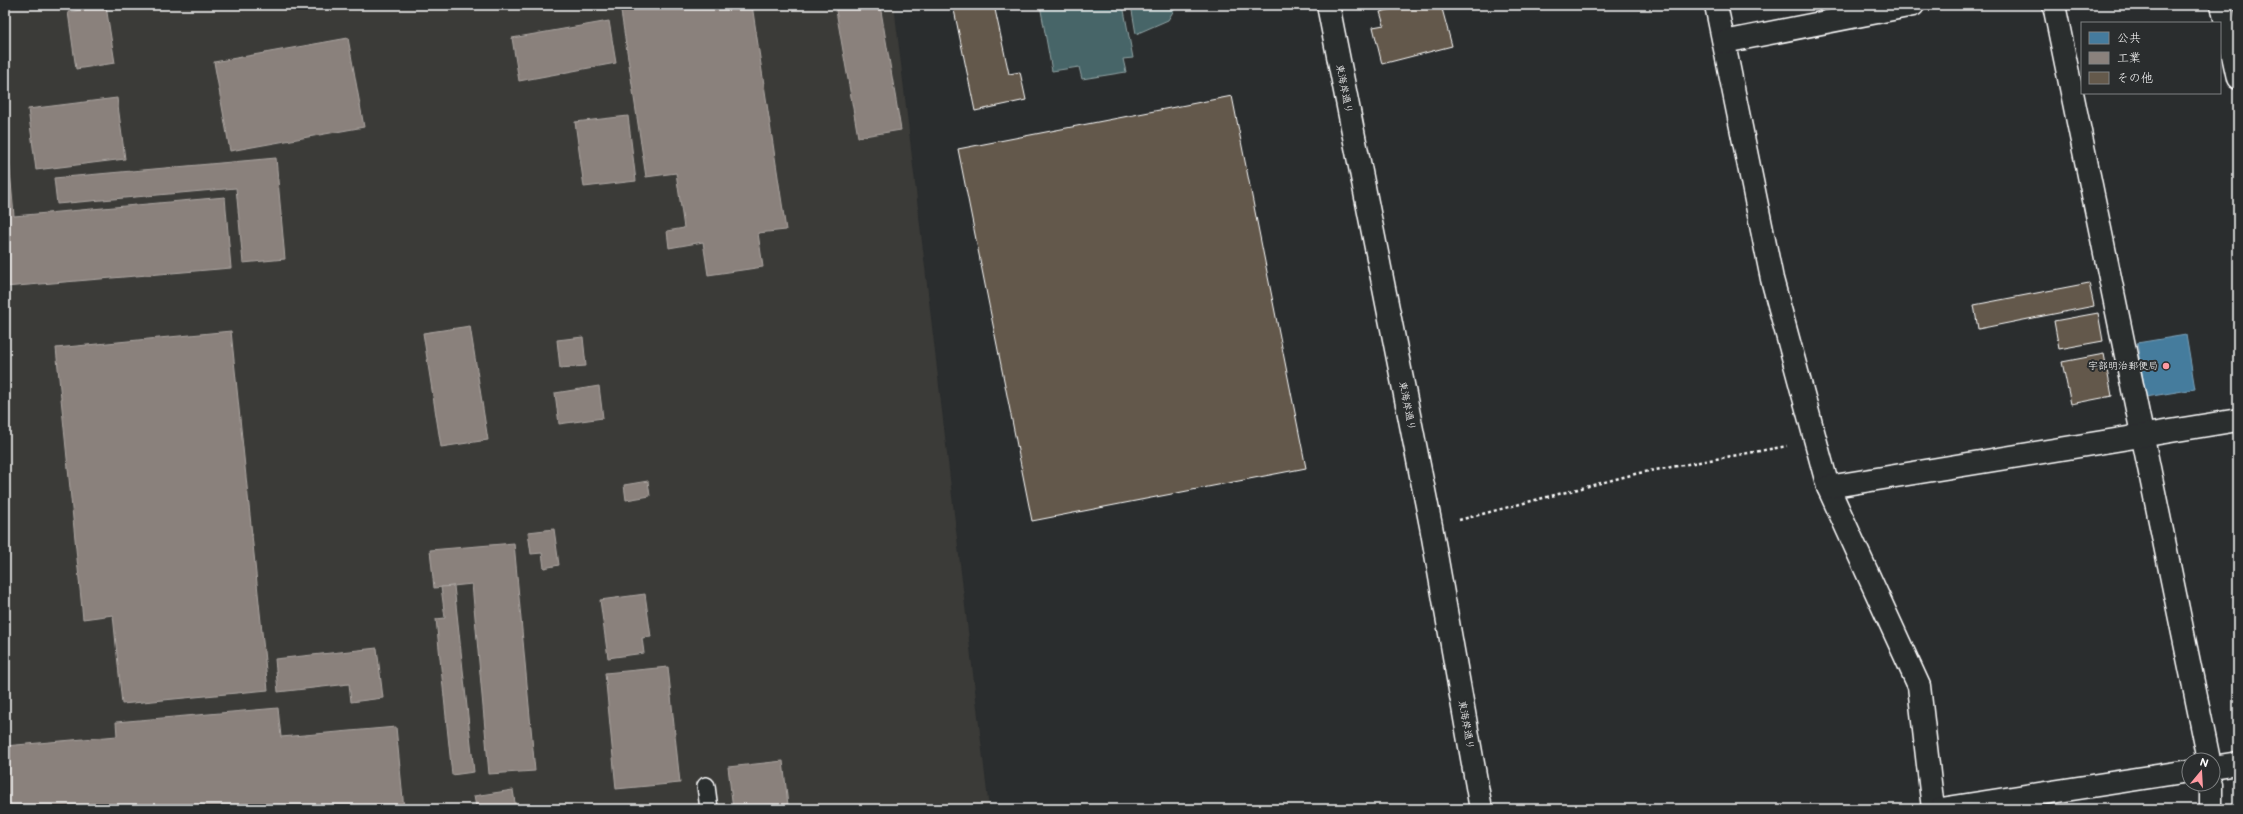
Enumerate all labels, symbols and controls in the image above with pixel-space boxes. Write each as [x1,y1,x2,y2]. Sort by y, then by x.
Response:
legend [2081,22,2221,94]
text: 公共 [2117,31,2141,46]
text: 工業 [2117,51,2141,66]
street label: 東海岸通り [1333,63,1355,115]
text: その他 [2117,71,2153,86]
place label: 宇部明治郵便局 [2088,360,2158,372]
marker: 宇部明治郵便局 [2161,361,2171,371]
street label: 東海岸通り [1396,380,1418,432]
street label: 東海岸通り [1456,699,1476,751]
north arrow [2181,752,2221,792]
text: N [2198,756,2210,770]

